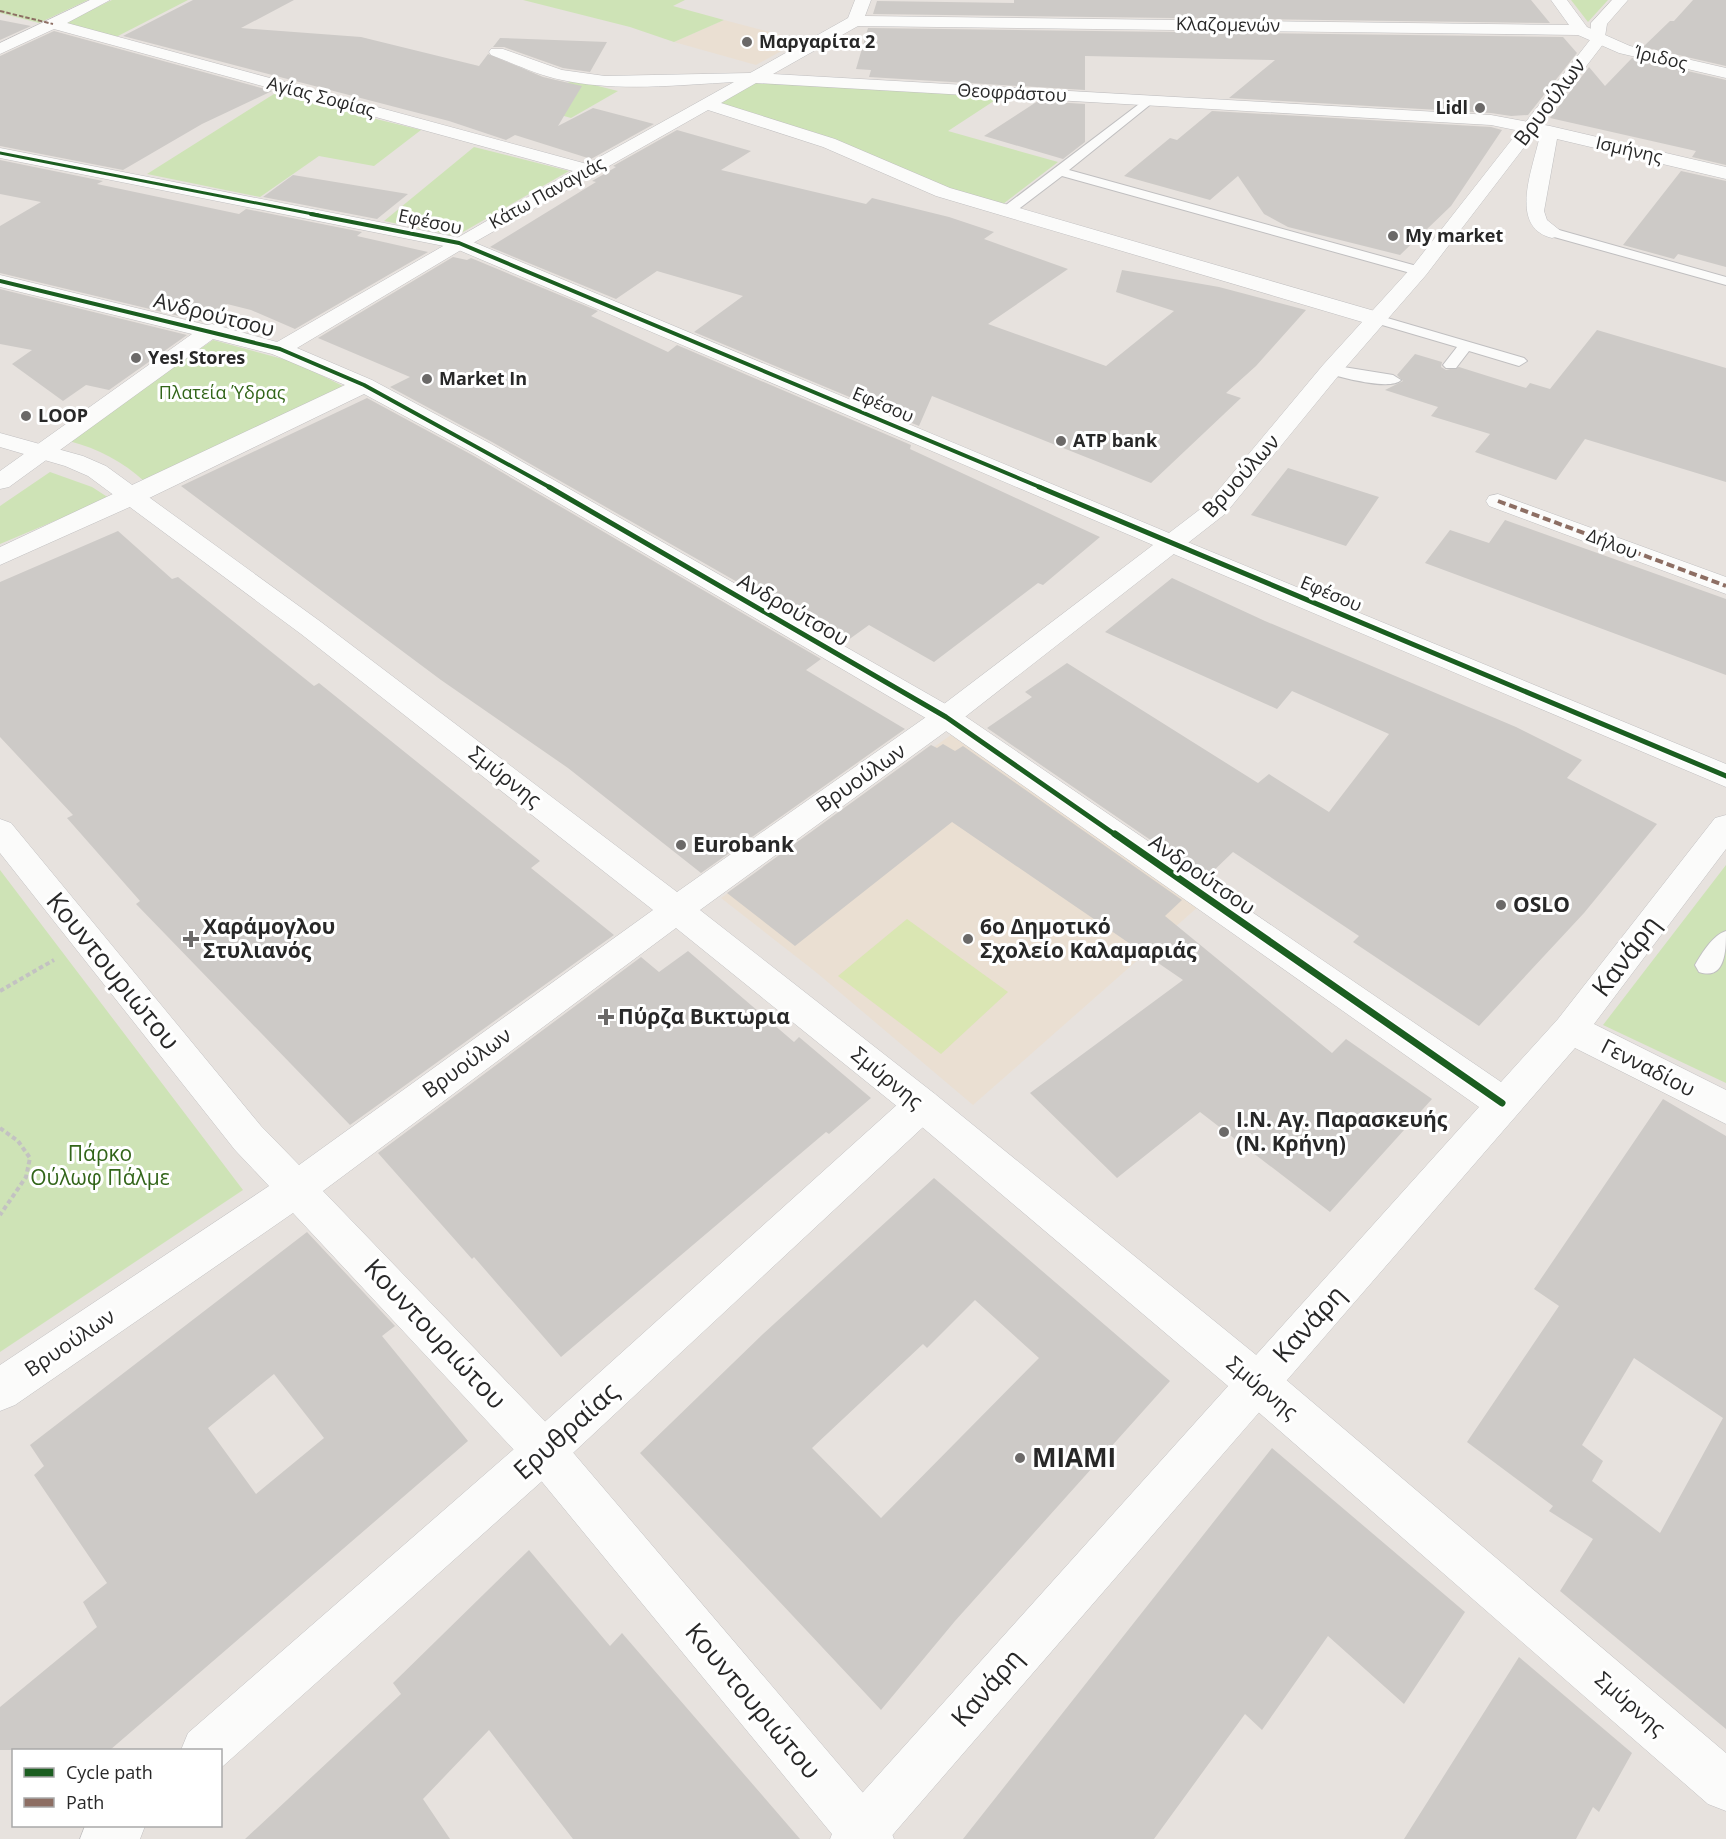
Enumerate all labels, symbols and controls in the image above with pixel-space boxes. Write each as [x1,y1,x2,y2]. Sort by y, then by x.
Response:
street label: Κλαζομενών [1176,11,1281,37]
place label: Μαργαρίτα 2 [759,29,875,53]
marker: Μαργαρίτα 2 [740,35,754,49]
street label: Ίριδος [1631,39,1690,75]
street label: Βρυούλων [1507,52,1591,151]
street label: Αγίας Σοφίας [265,70,378,122]
street label: Θεοφράστου [957,77,1067,107]
place label: Lidl [1435,95,1468,119]
marker: Lidl [1473,101,1487,115]
street label: Ισμήνης [1594,130,1665,168]
street label: Κάτω Παναγιάς [484,150,609,234]
street label: Εφέσου [396,203,464,239]
place label: My market [1405,223,1503,247]
marker: My market [1386,229,1400,243]
street label: Ανδρούτσου [151,286,278,343]
place label: Yes! Stores [148,345,245,369]
marker: Yes! Stores [129,351,143,365]
place label: Market In [439,366,527,390]
marker: Market In [420,372,434,386]
park label: Πλατεία Ύδρας [159,380,286,404]
street label: Εφέσου [849,380,918,428]
place label: LOOP [38,403,88,427]
marker: LOOP [19,409,33,423]
place label: ATP bank [1073,428,1158,452]
street label: Βρυούλων [1195,428,1285,523]
marker: ATP bank [1054,434,1068,448]
street label: Δήλου [1583,522,1641,564]
street label: Ανδρούτσου [733,566,854,652]
street label: Εφέσου [1297,569,1366,617]
street label: Βρυούλων [810,736,911,818]
street label: Σμύρνης [464,739,548,813]
street label: Ανδρούτσου [1144,827,1261,921]
place label: Eurobank [693,830,795,858]
marker: Eurobank [674,838,688,852]
street label: Κουντουριώτου [39,884,189,1057]
place label: OSLO [1513,890,1570,918]
marker: OSLO [1494,898,1508,912]
street label: Κανάρη [1583,907,1668,1003]
place label: Χαράμογλου Στυλιανός [203,912,335,964]
place label: 6ο Δημοτικό Σχολείο Καλαμαριάς [980,912,1197,964]
marker: Χαράμογλου Στυλιανός [184,932,198,946]
marker: 6ο Δημοτικό Σχολείο Καλαμαριάς [961,932,975,946]
place label: Πύρζα Βικτωρια [618,1002,790,1030]
marker: Πύρζα Βικτωρια [599,1010,613,1024]
street label: Βρυούλων [416,1021,516,1104]
street label: Γενναδίου [1597,1032,1700,1103]
street label: Σμύρνης [846,1040,929,1115]
place label: Ι.Ν. Αγ. Παρασκευής (Ν. Κρήνη) [1236,1105,1448,1157]
marker: Ι.Ν. Αγ. Παρασκευής (Ν. Κρήνη) [1217,1125,1231,1139]
park label: Πάρκο Ούλωφ Πάλμε [30,1139,170,1191]
street label: Κουντουριώτου [357,1250,515,1416]
street label: Κανάρη [1264,1277,1353,1370]
street label: Βρυούλων [19,1302,120,1383]
street label: Σμύρνης [1221,1349,1304,1425]
street label: Ερυθραίας [505,1373,626,1487]
place label: MIAMI [1032,1439,1116,1475]
marker: MIAMI [1013,1451,1027,1465]
street label: Κουντουριώτου [678,1615,830,1786]
street label: Κανάρη [942,1640,1030,1734]
street label: Σμύρνης [1590,1665,1672,1742]
legend [12,1749,222,1827]
text: Cycle path [66,1760,153,1784]
text: Path [66,1790,104,1814]

